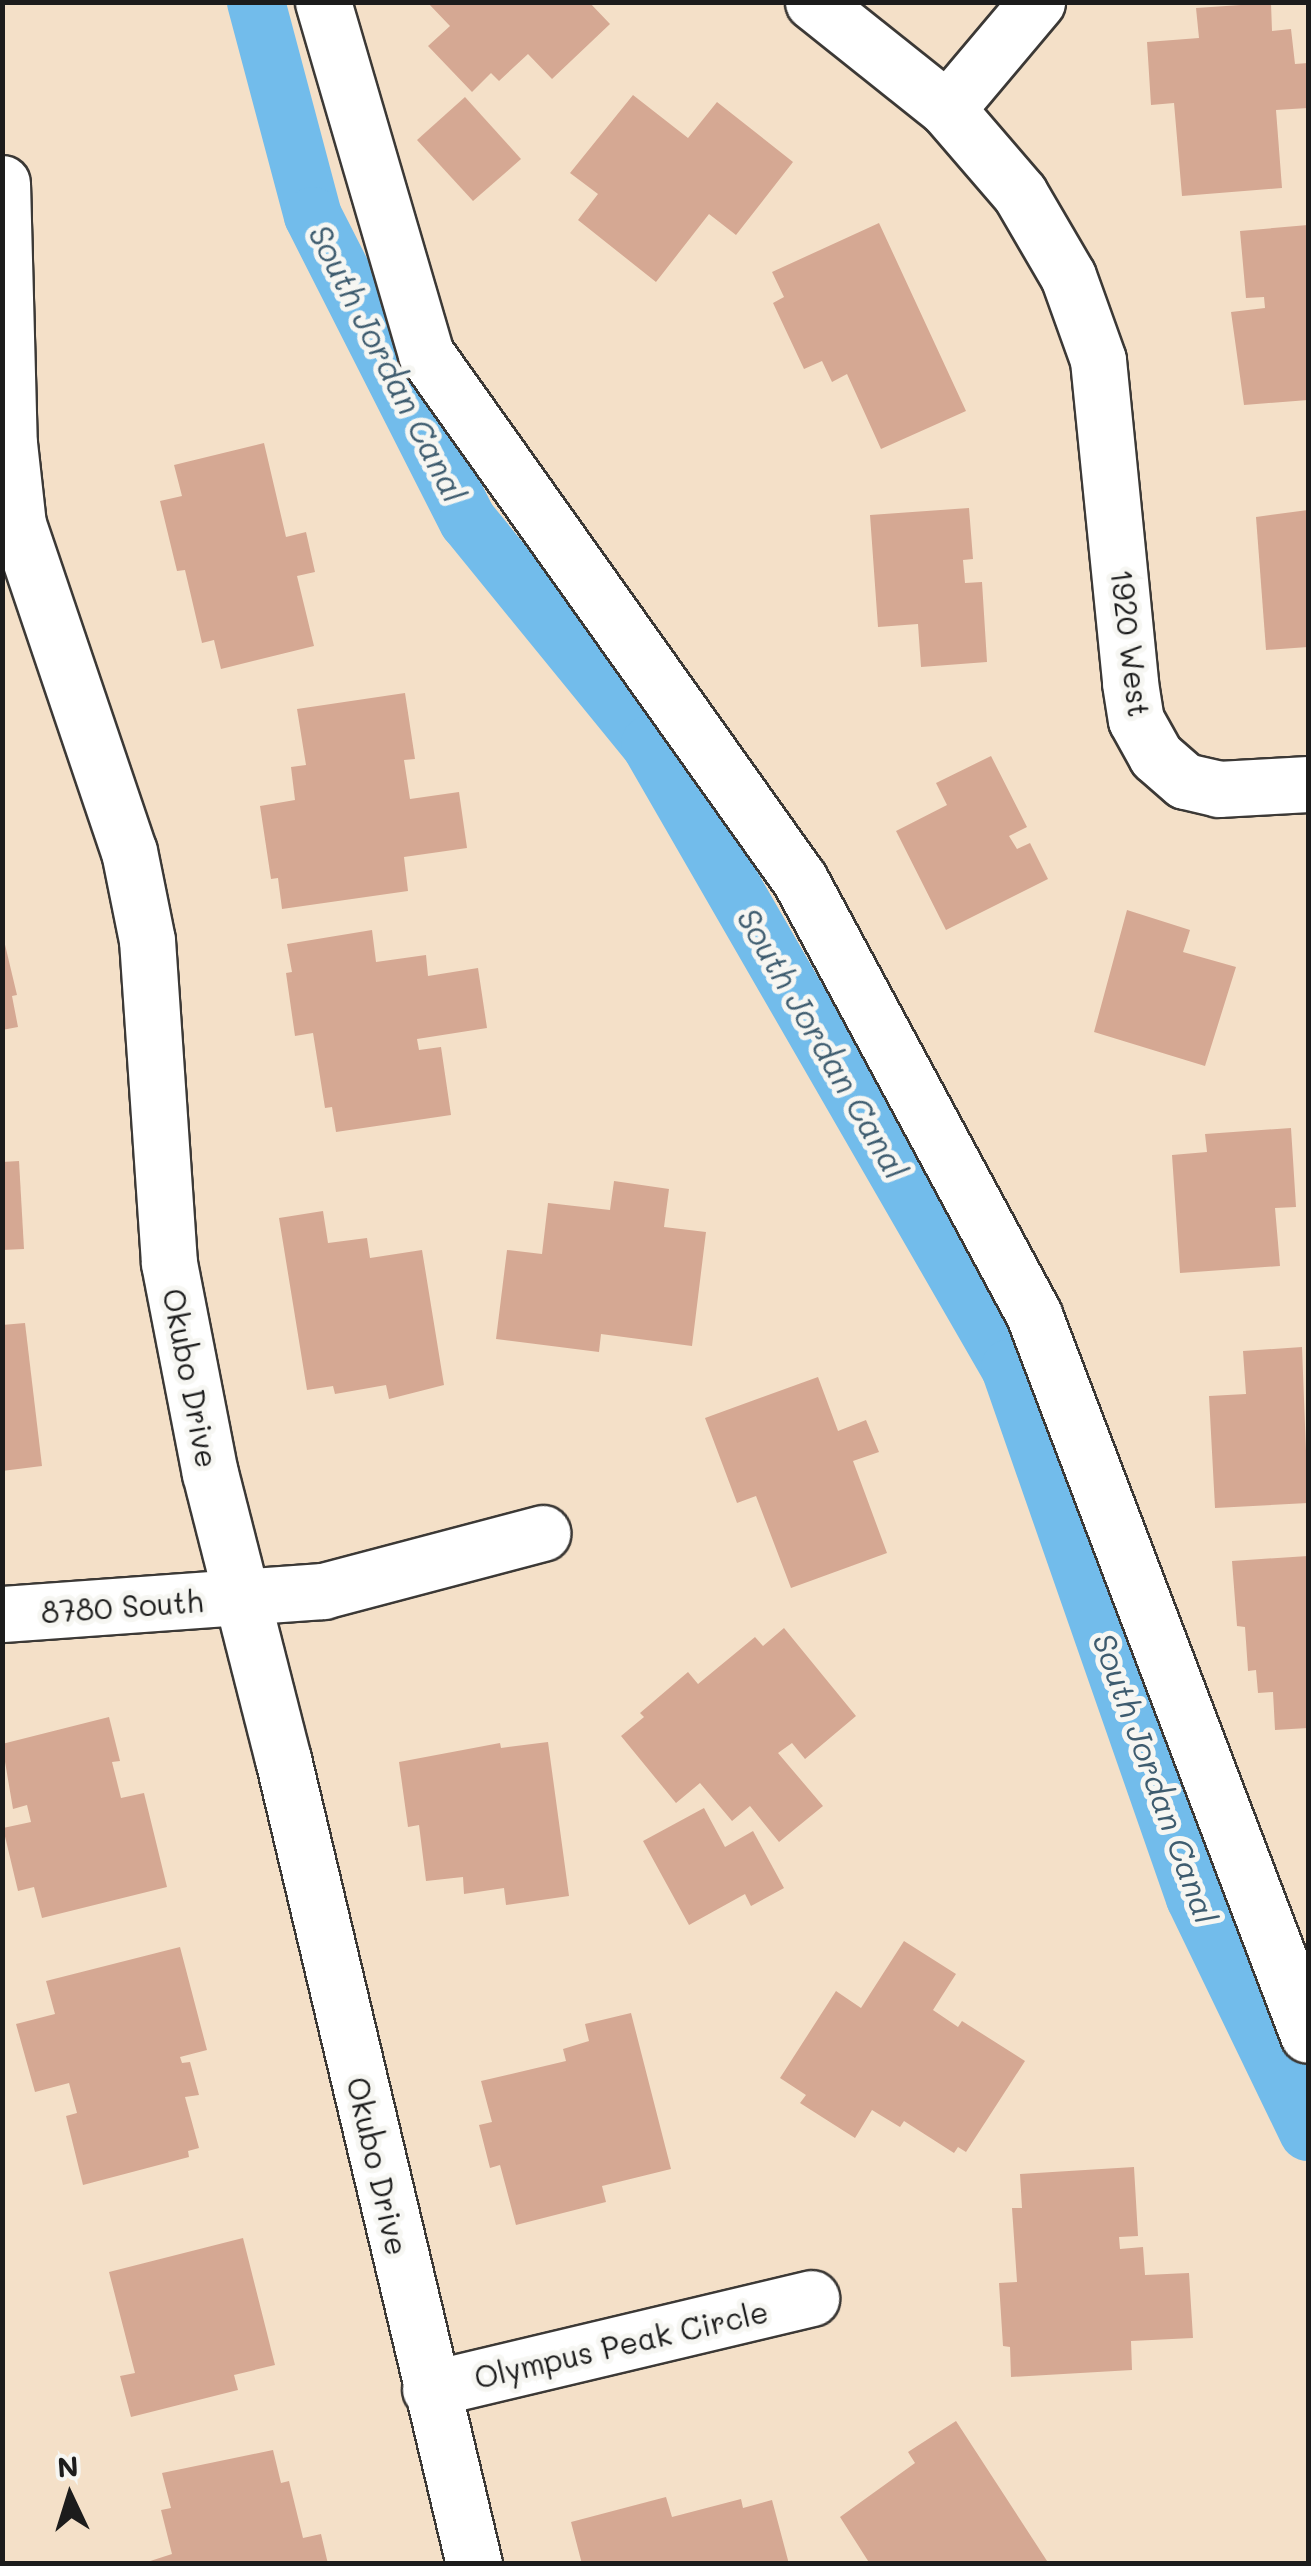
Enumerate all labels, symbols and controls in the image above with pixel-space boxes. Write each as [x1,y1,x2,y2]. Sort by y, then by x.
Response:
water label: South Jordan Canal [301,218,475,508]
street label: 1920 West [1104,567,1158,719]
water label: South Jordan Canal [730,901,916,1185]
street label: Okubo Drive [156,1285,226,1471]
street label: 8780 South [40,1582,204,1630]
water label: South Jordan Canal [1086,1628,1226,1928]
street label: Okubo Drive [340,2073,416,2259]
street label: Olympus Peak Circle [471,2293,771,2395]
north arrow [20,2446,120,2546]
text: N [56,2447,80,2485]

